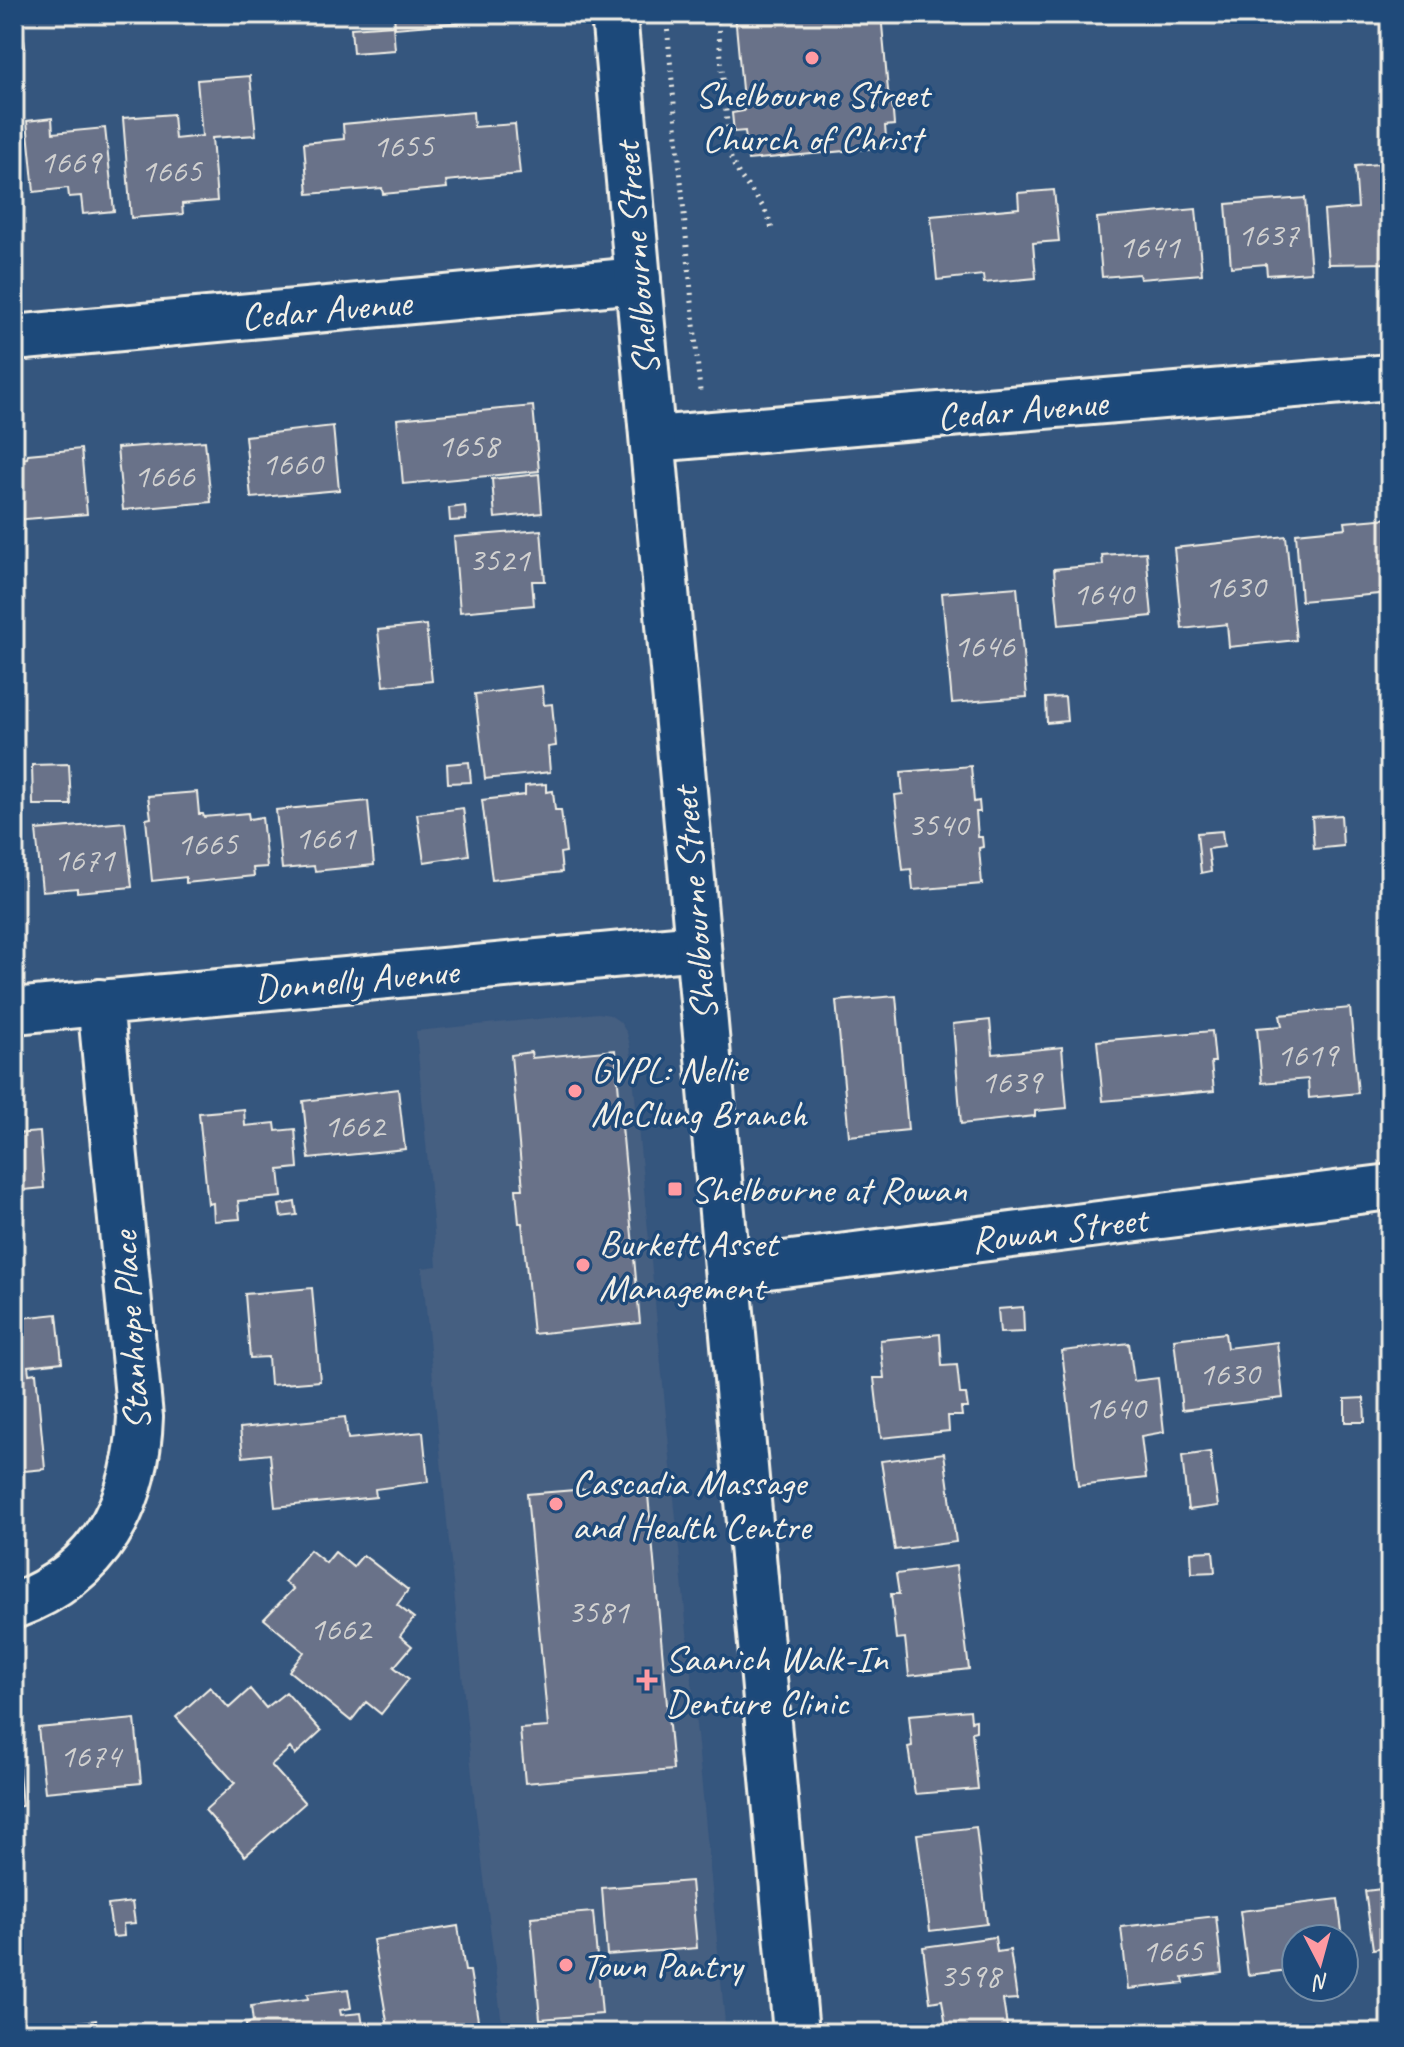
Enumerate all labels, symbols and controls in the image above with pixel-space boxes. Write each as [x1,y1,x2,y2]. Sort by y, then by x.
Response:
marker: Shelbourne Street Church of Christ [803,49,821,67]
place label: Shelbourne Street Church of Christ [695,71,932,162]
house number: 1655 [372,124,435,167]
street label: Shelbourne Street [603,137,670,378]
house number: 1669 [39,140,103,183]
house number: 1665 [140,149,203,192]
house number: 1637 [1237,213,1300,256]
house number: 1641 [1118,225,1181,268]
street label: Cedar Avenue [239,278,416,340]
street label: Cedar Avenue [935,378,1112,440]
house number: 1658 [437,424,502,467]
house number: 1660 [261,442,325,485]
house number: 1666 [133,454,196,497]
house number: 3521 [468,538,531,581]
house number: 1630 [1204,565,1268,608]
house number: 1640 [1072,572,1136,615]
house number: 1646 [953,624,1016,667]
street label: Shelbourne Street [661,782,728,1023]
house number: 3540 [907,803,971,846]
house number: 1661 [294,816,357,859]
house number: 1665 [176,822,239,865]
house number: 1671 [53,838,116,881]
street label: Donnelly Avenue [252,947,463,1012]
house number: 1619 [1276,1033,1340,1076]
place label: GVPL: Nellie McClung Branch [591,1046,808,1137]
house number: 1639 [980,1060,1044,1103]
marker: GVPL: Nellie McClung Branch [566,1082,584,1100]
house number: 1662 [323,1104,387,1147]
place label: Shelbourne at Rowan [691,1166,968,1213]
marker: Shelbourne at Rowan [666,1180,684,1198]
street label: Rowan Street [969,1195,1153,1264]
place label: Burkett Asset Management [599,1220,780,1311]
street label: Stanhope Place [100,1227,161,1432]
marker: Burkett Asset Management [574,1256,592,1274]
house number: 1630 [1198,1352,1262,1395]
house number: 1640 [1084,1386,1148,1429]
place label: Cascadia Massage and Health Centre [572,1459,813,1550]
marker: Cascadia Massage and Health Centre [547,1495,565,1513]
house number: 3581 [567,1590,630,1633]
house number: 1662 [309,1607,373,1650]
place label: Saanich Walk-In Denture Clinic [665,1635,889,1726]
marker: Saanich Walk-In Denture Clinic [636,1669,658,1691]
house number: 1674 [59,1734,124,1777]
north arrow [1280,1923,1360,2003]
house number: 1665 [1141,1929,1204,1972]
place label: Town Pantry [582,1942,745,1989]
house number: 3598 [939,1954,1004,1997]
marker: Town Pantry [557,1956,575,1974]
text: N [1310,1967,1330,1997]

